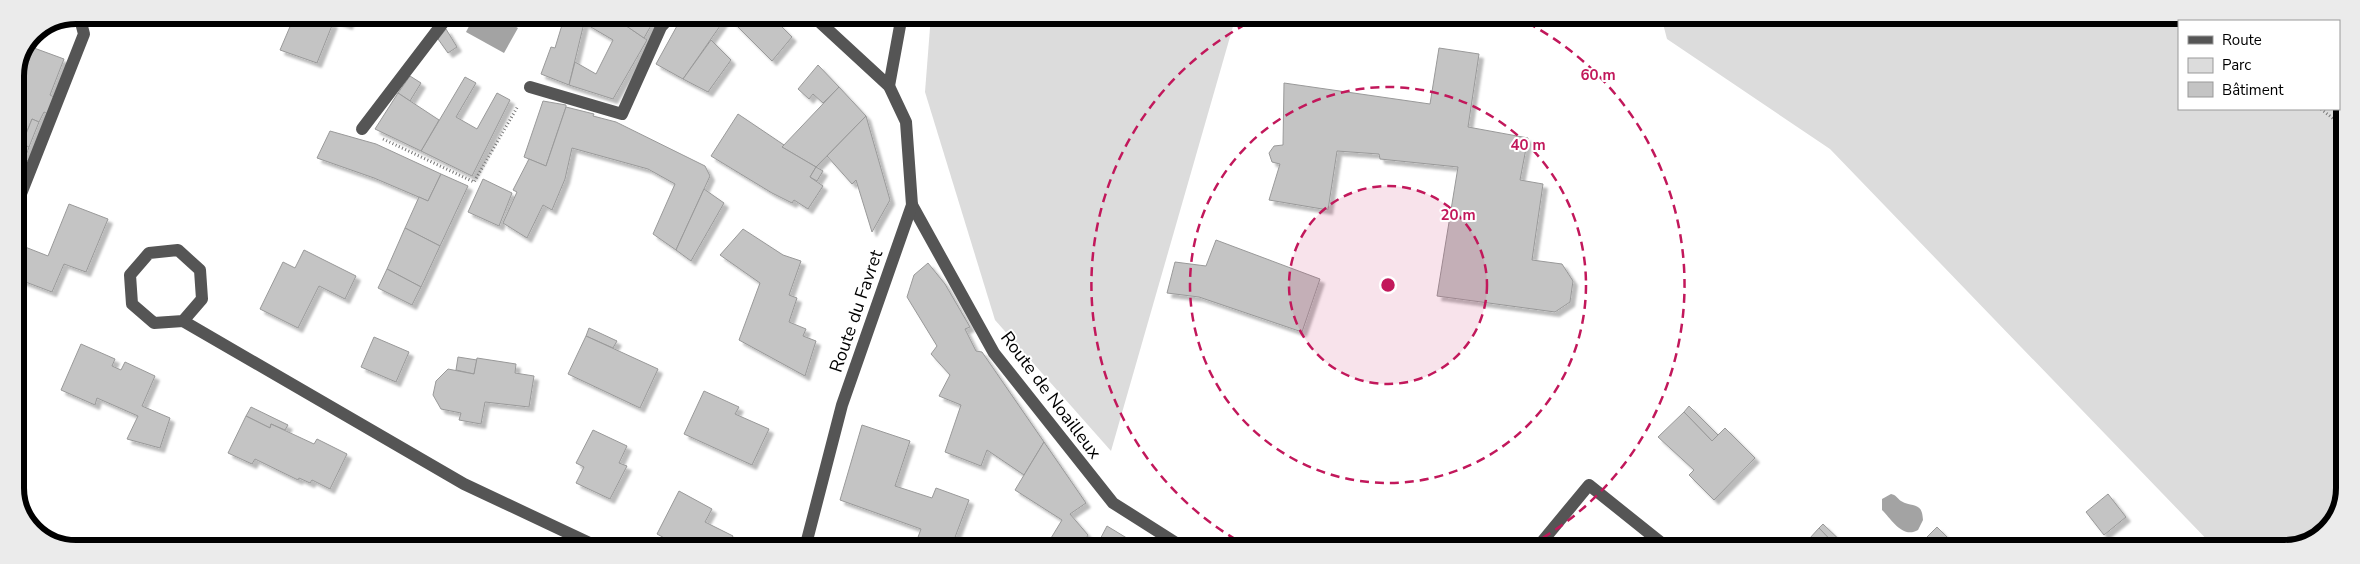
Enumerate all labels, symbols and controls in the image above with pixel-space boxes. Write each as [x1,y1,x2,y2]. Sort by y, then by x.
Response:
legend [2178,20,2340,110]
text: Route [2222,30,2262,50]
text: Parc [2222,55,2251,75]
text: 60 m [1580,65,1616,85]
text: Bâtiment [2222,80,2284,100]
text: 40 m [1510,135,1546,155]
text: 20 m [1440,205,1476,225]
street label: Route du Favret [824,246,888,375]
centre of rings [1379,276,1397,294]
street label: Route de Noailleux [995,326,1107,464]

